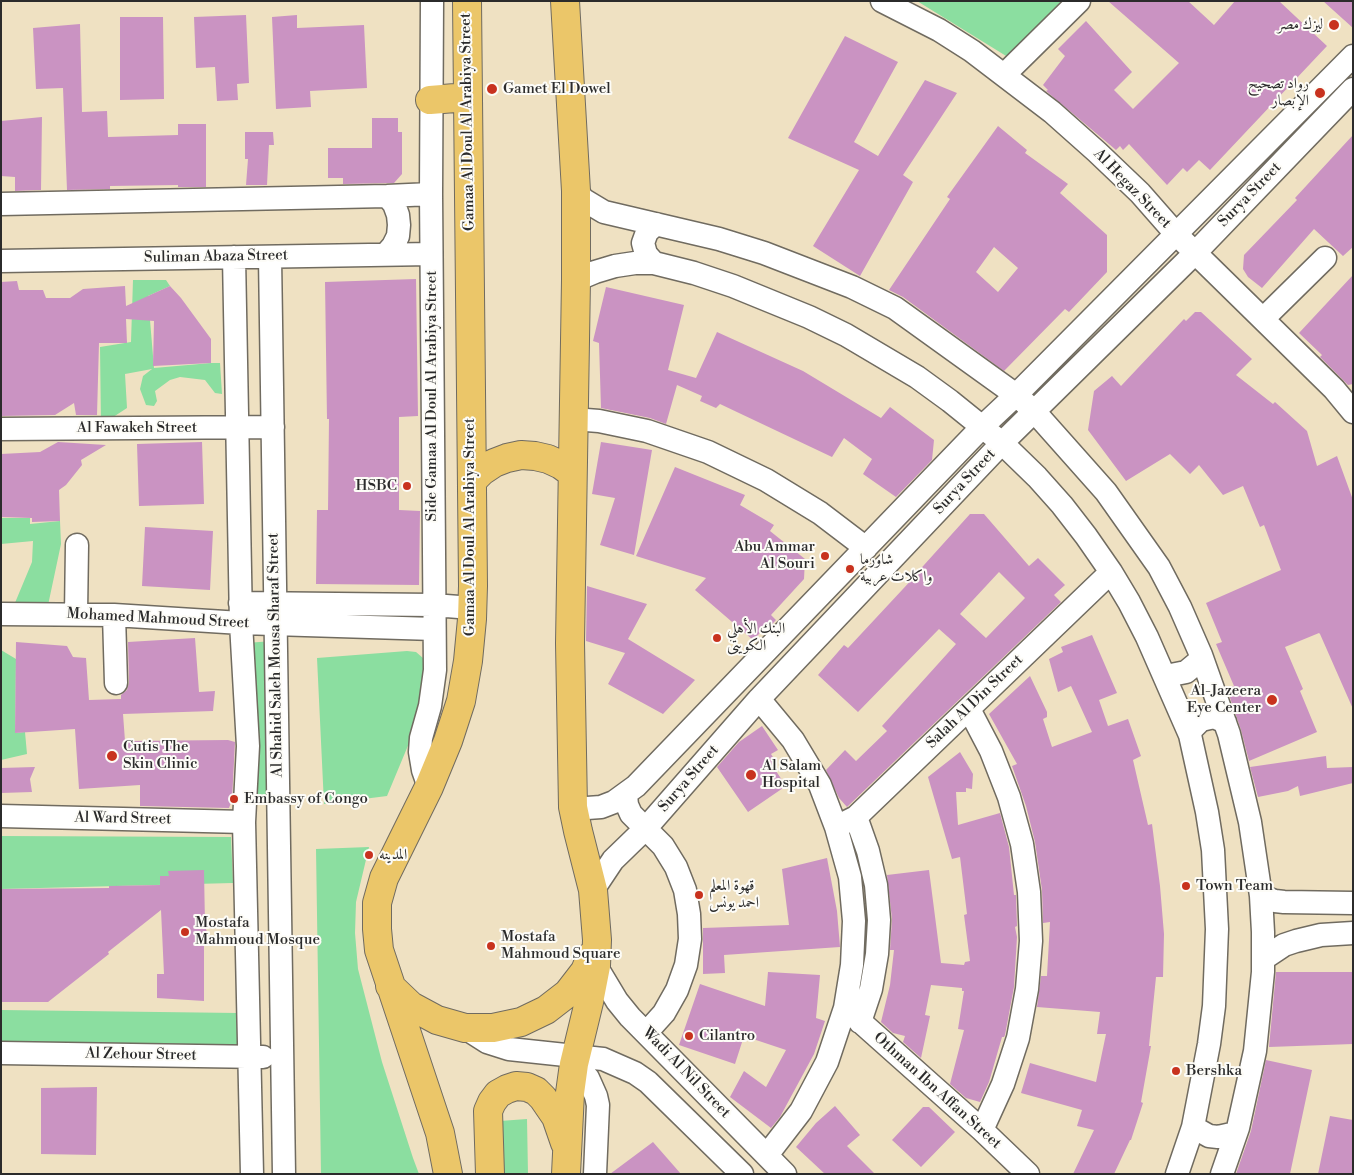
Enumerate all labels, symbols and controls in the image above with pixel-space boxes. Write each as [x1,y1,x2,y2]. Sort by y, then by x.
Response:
street label: Gamaa Al Doul Al Arabiya Street [457,13,479,231]
place label: ليزك مصر [1277,16,1323,34]
marker: ليزك مصر [1327,18,1341,32]
place label: رواد تصحيح الإبصار [1248,75,1309,110]
place label: Gamet El Dowel [503,80,611,98]
marker: Gamet El Dowel [485,82,499,96]
marker: رواد تصحيح الإبصار [1313,86,1327,100]
street label: Al Hegaz Street [1089,145,1175,233]
street label: Surya Street [1215,159,1285,231]
street label: Suliman Abaza Street [144,247,288,267]
street label: Side Gamaa Al Doul Al Arabiya Street [423,270,441,522]
street label: Gamaa Al Doul Al Arabiya Street [461,418,479,636]
street label: Al Fawakeh Street [77,419,197,437]
street label: Surya Street [930,446,1000,518]
place label: HSBC [356,477,397,495]
marker: HSBC [401,480,413,492]
street label: Al Shahid Saleh Mousa Sharaf Street [265,533,287,777]
place label: Abu Ammar Al Souri [734,538,815,573]
marker: Abu Ammar Al Souri [819,550,831,562]
place label: شاورما واكلات عربية [860,551,932,586]
marker: شاورما واكلات عربية [844,563,856,575]
street label: Mohamed Mahmoud Street [66,605,250,633]
place label: البنك الأهلي الكويتى [727,620,785,655]
marker: البنك الأهلي الكويتى [711,632,723,644]
street label: Salah Al Din Street [923,651,1027,753]
place label: Al-Jazeera Eye Center [1187,682,1261,717]
marker: Al-Jazeera Eye Center [1265,693,1279,707]
place label: Cutis The Skin Clinic [123,738,198,773]
street label: Surya Street [655,742,723,816]
marker: Cutis The Skin Clinic [105,749,119,763]
place label: Al Salam Hospital [762,757,821,792]
marker: Al Salam Hospital [744,768,758,782]
place label: Embassy of Congo [244,790,368,808]
marker: Embassy of Congo [228,793,240,805]
street label: Al Ward Street [74,809,172,829]
place label: المدينه [379,846,407,864]
marker: المدينه [363,849,375,861]
place label: قهوة المعلم احمد يونس [709,877,759,912]
place label: Town Team [1196,877,1273,895]
marker: Town Team [1180,880,1192,892]
marker: قهوة المعلم احمد يونس [693,889,705,901]
place label: Mostafa Mahmoud Mosque [195,914,320,949]
marker: Mostafa Mahmoud Mosque [179,926,191,938]
place label: Mostafa Mahmoud Square [501,928,620,963]
marker: Mostafa Mahmoud Square [485,940,497,952]
street label: Wadi Al Nil Street [638,1024,734,1122]
place label: Cilantro [699,1027,755,1045]
street label: Othman Ibn Affan Street [869,1029,1005,1153]
marker: Cilantro [683,1030,695,1042]
street label: Al Zehour Street [85,1045,197,1065]
place label: Bershka [1186,1062,1242,1080]
marker: Bershka [1170,1065,1182,1077]

